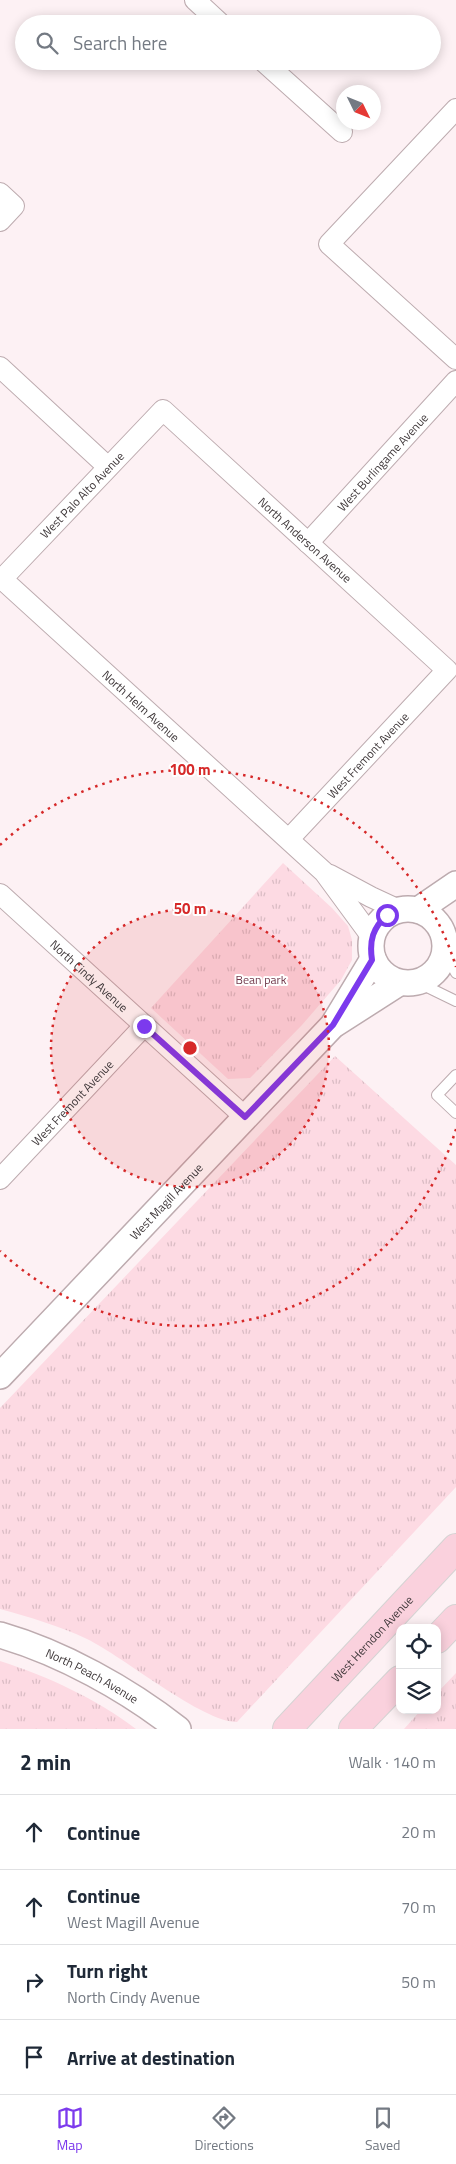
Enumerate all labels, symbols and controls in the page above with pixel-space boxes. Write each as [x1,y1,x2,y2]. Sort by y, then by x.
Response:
search box [15,15,441,70]
text: Search here [73,28,167,57]
icon: search [33,29,61,57]
north arrow [336,85,381,130]
street label: West Burlingame Avenue [332,408,432,515]
street label: West Palo Alto Avenue [35,447,129,543]
street label: North Anderson Avenue [254,493,356,587]
street label: North Helm Avenue [98,665,184,746]
street label: West Fremont Avenue [322,707,413,803]
text: 100 m [169,758,211,781]
text: 50 m [174,897,206,920]
route start [376,904,399,927]
street label: North Cindy Avenue [46,935,133,1016]
park label: Bean park [236,970,287,989]
route end [133,1015,156,1038]
centre of rings [181,1039,199,1057]
street label: West Fremont Avenue [27,1055,117,1150]
street label: West Magill Avenue [125,1158,207,1244]
street label: West Herndon Avenue [326,1591,417,1686]
map controls [396,1624,441,1714]
button: locate [396,1624,441,1669]
street label: North Peach Avenue [43,1643,143,1708]
button: layers [396,1669,441,1714]
text: 2 min [20,1746,71,1778]
text: Walk · 140 m [348,1750,436,1774]
icon: ahead [20,1818,48,1846]
text: Continue [67,1818,140,1847]
text: 20 m [401,1820,436,1844]
text: Continue [67,1881,140,1910]
icon: ahead [20,1893,48,1921]
text: 70 m [401,1895,436,1919]
text: West Magill Avenue [67,1910,200,1934]
text: Turn right [67,1956,148,1985]
icon: right [20,1968,48,1996]
text: 50 m [401,1970,436,1994]
text: North Cindy Avenue [67,1985,200,2009]
icon: arrive [20,2043,48,2071]
text: Arrive at destination [67,2043,235,2072]
tab: Map [56,2104,84,2155]
tab: Directions [195,2104,254,2155]
tab: Saved [365,2104,401,2155]

